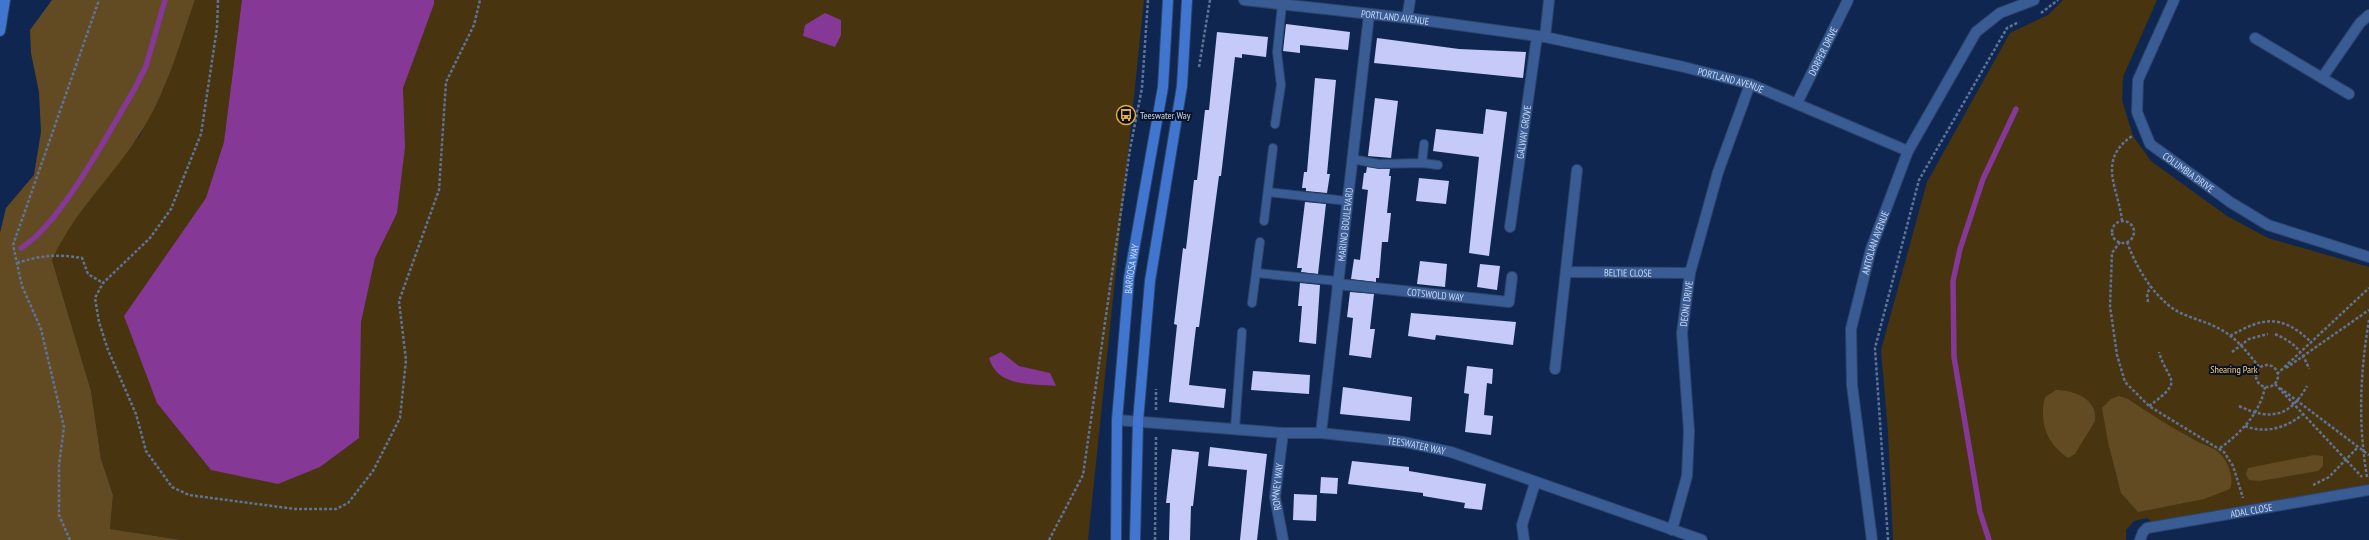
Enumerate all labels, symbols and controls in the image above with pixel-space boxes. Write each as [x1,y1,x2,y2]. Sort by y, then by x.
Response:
street label: PORTLAND AVENUE [1360,7,1430,28]
street label: DORPER DRIVE [1806,25,1841,78]
street label: PORTLAND AVENUE [1696,65,1766,96]
bus stop icon: Teeswater Way [1115,104,1137,126]
street label: GALWAY GROVE [1514,104,1534,160]
place label: Teeswater Way [1140,109,1191,122]
street label: COLUMBIA DRIVE [2160,149,2217,195]
street label: MARINO BOULEVARD [1335,187,1356,262]
street label: ANTOLIAN AVENUE [1859,209,1892,276]
street label: BARROSA WAY [1122,242,1142,294]
street label: BELTIE CLOSE [1604,266,1652,280]
street label: DEONI DRIVE [1677,280,1696,327]
street label: COTSWOLD WAY [1406,285,1465,304]
park label: Shearing Park [2210,363,2258,376]
street label: TEESWATER WAY [1387,434,1447,458]
street label: ROMNEY WAY [1269,462,1286,511]
street label: ADAL CLOSE [2229,501,2274,521]

